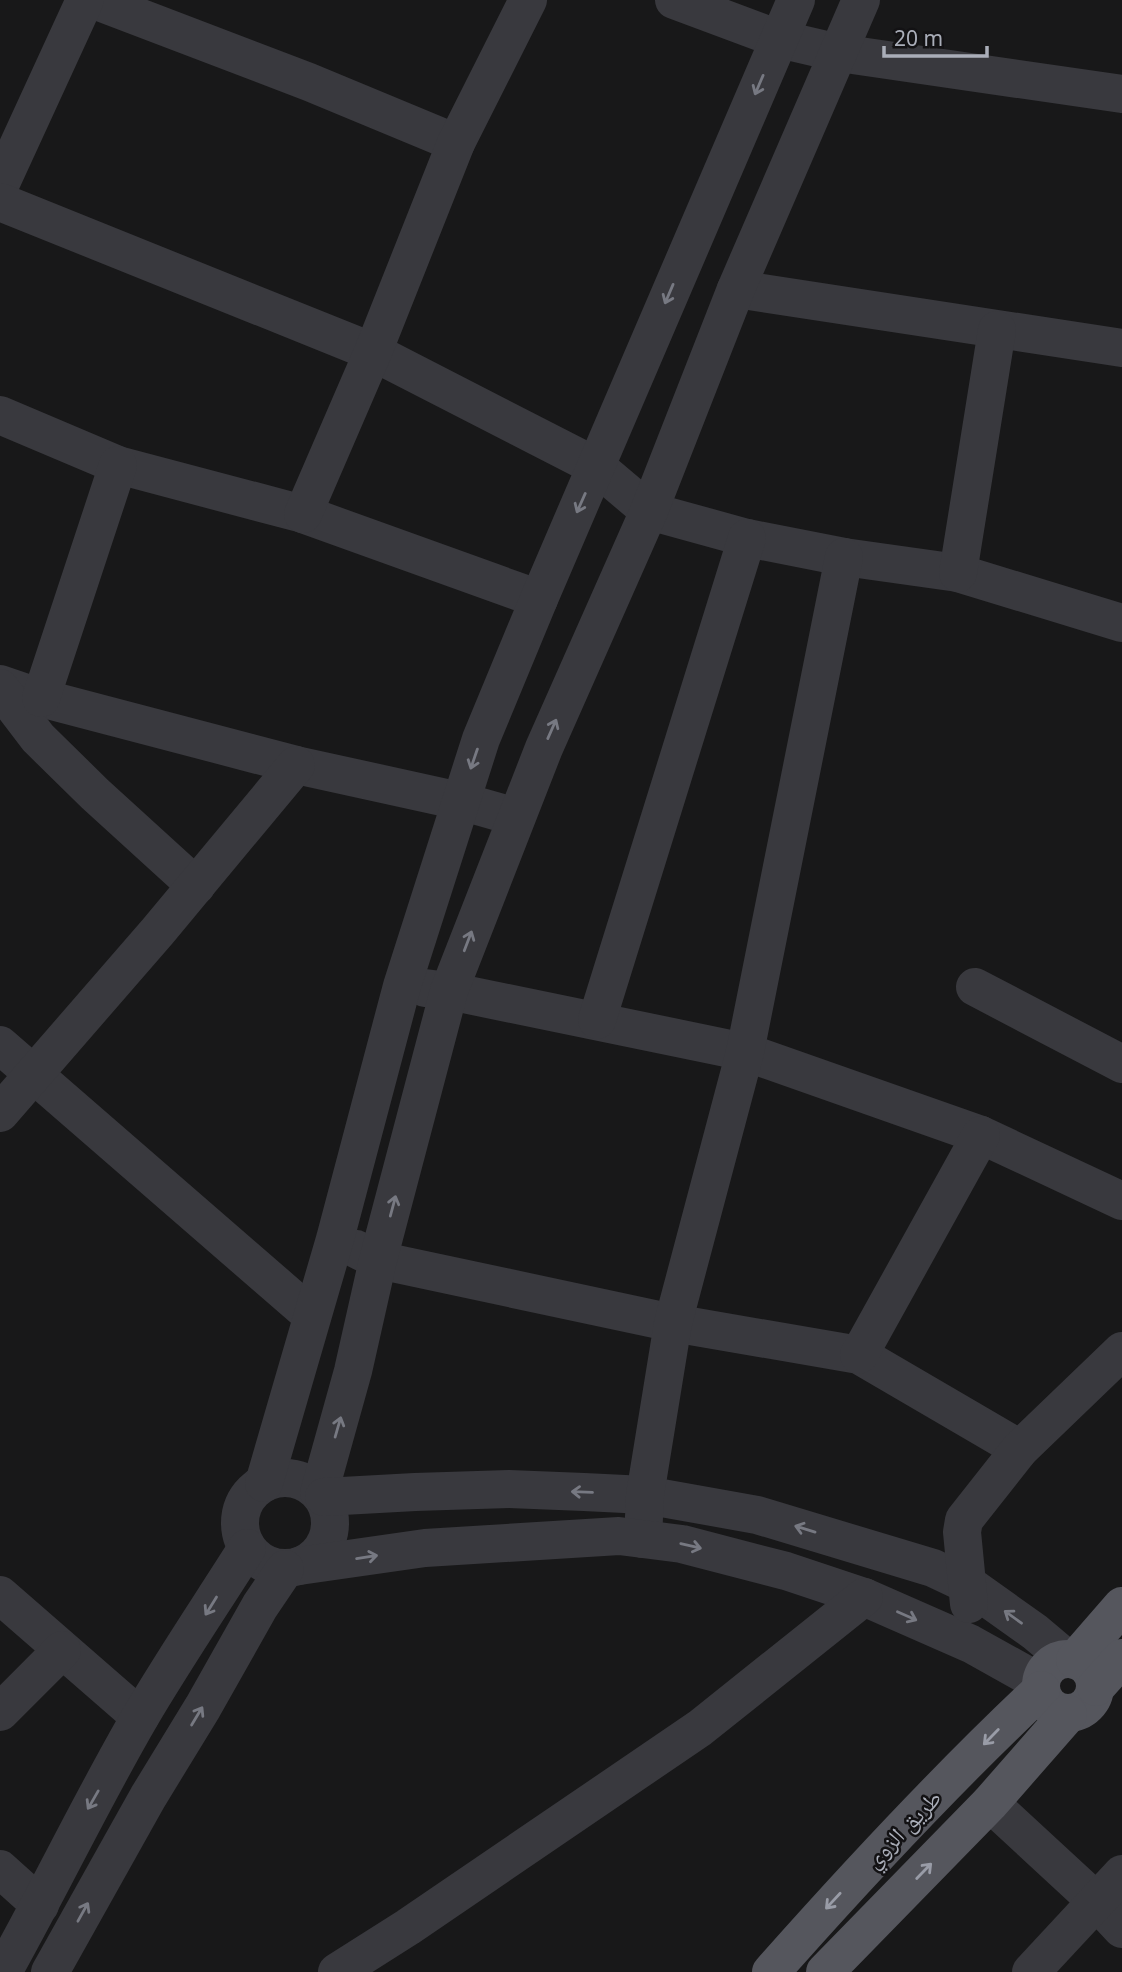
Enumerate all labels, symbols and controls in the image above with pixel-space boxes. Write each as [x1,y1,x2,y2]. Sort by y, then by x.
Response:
scale bar [884,14,987,58]
text: 20 m [894,24,943,52]
one-way arrow [752,74,765,95]
one-way arrow [662,283,675,304]
one-way arrow [574,492,587,514]
one-way arrow [546,719,559,741]
one-way arrow [467,747,479,769]
one-way arrow [463,930,476,952]
one-way arrow [387,1196,400,1218]
one-way arrow [332,1416,345,1438]
one-way arrow [570,1486,593,1499]
one-way arrow [795,1522,817,1535]
one-way arrow [679,1540,702,1553]
one-way arrow [355,1550,378,1563]
one-way arrow [203,1595,217,1615]
one-way arrow [895,1610,917,1623]
one-way arrow [1004,1610,1023,1624]
one-way arrow [191,1706,205,1726]
one-way arrow [983,1729,1000,1746]
street label: طريق الزوي [857,1782,950,1877]
one-way arrow [86,1790,100,1810]
one-way arrow [915,1862,932,1879]
one-way arrow [825,1892,842,1909]
one-way arrow [76,1903,90,1923]

